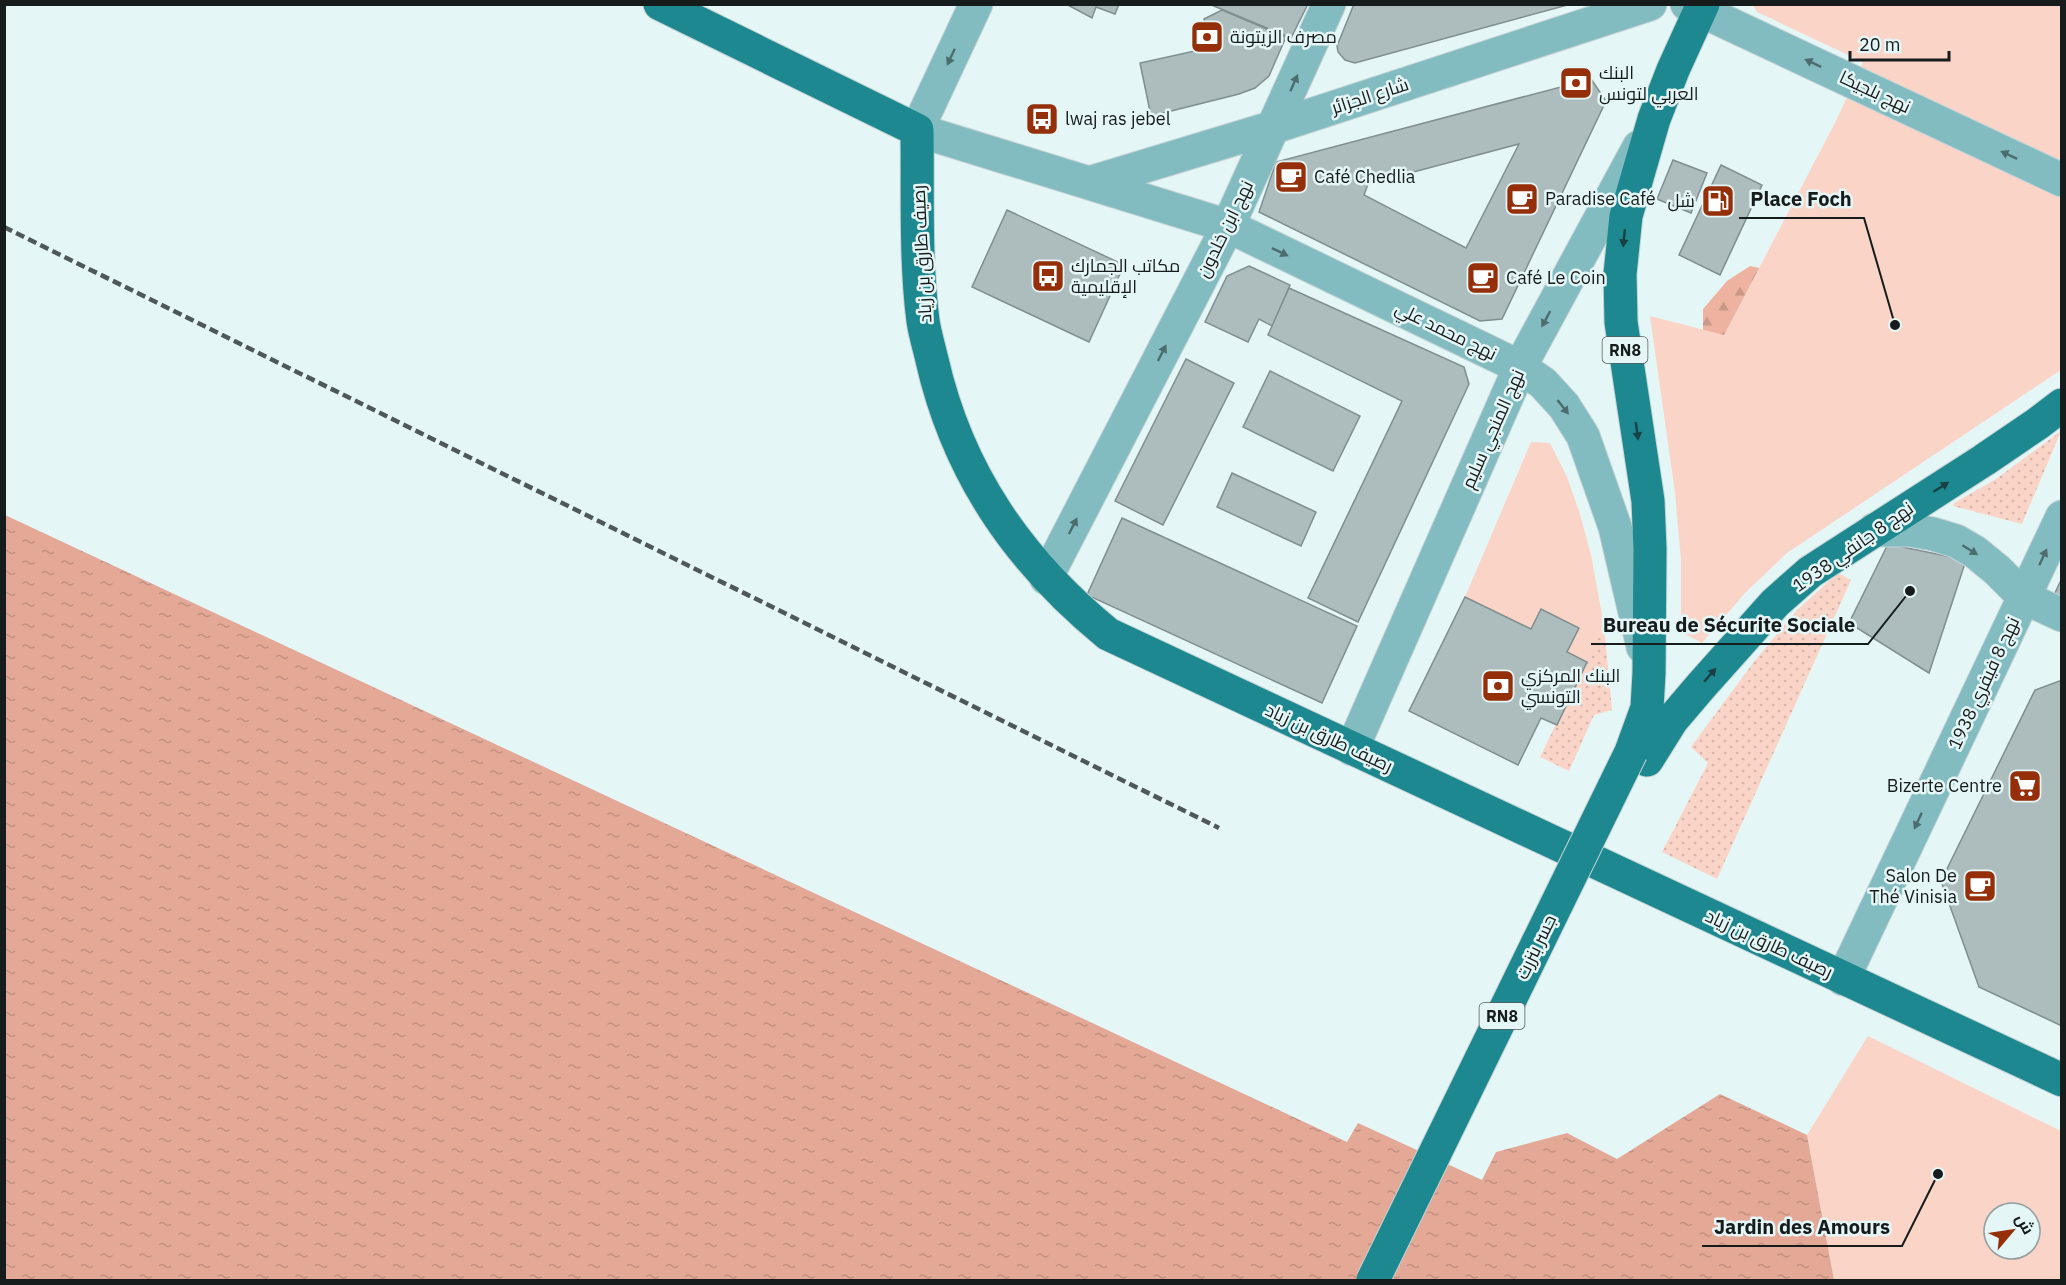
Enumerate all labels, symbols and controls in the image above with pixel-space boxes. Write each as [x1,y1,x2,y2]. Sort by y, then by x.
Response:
bank icon: مصرف الزيتونة [1189,19,1225,55]
scale bar [1850,24,1949,62]
place label: مصرف الزيتونة [1230,25,1337,48]
text: 20 m [1859,33,1901,56]
one-way arrow [946,49,955,66]
one-way arrow [1804,58,1822,68]
place label: البنك العربي لتونس [1599,61,1699,108]
bank icon: البنك العربي لتونس [1558,65,1594,101]
street label: نهج بلجيكا [1836,65,1914,119]
street label: شارع الجزائر [1327,72,1412,120]
one-way arrow [1289,74,1299,92]
bus stop icon: lwaj ras jebel [1024,101,1060,137]
place label: lwaj ras jebel [1065,107,1171,130]
one-way arrow [2000,151,2017,160]
cafe icon: Café Chedlia [1273,159,1309,195]
place label: Café Chedlia [1314,165,1416,188]
street label: نهج ابن خلدون [1191,176,1259,282]
callout: Place Foch [1739,180,1864,218]
cafe icon: Paradise Café [1504,181,1540,217]
fuel station icon: شل [1700,183,1736,219]
street label: رصيف طارق بن زياد [906,185,938,323]
text: Place Foch [1750,185,1852,212]
place label: Paradise Café [1545,187,1656,210]
place label: شل [1668,189,1695,212]
one-way arrow [1619,228,1629,247]
one-way arrow [1272,247,1289,256]
place label: مكاتب الجمارك الإقليمية [1071,254,1180,298]
bus stop icon: مكاتب الجمارك الإقليمية [1030,258,1066,294]
cafe icon: Café Le Coin [1465,260,1501,296]
place label: Café Le Coin [1506,266,1606,289]
street label: نهج محمد علي [1390,296,1501,368]
one-way arrow [1541,310,1551,327]
road number: RN8 [1602,337,1648,363]
one-way arrow [1157,344,1167,361]
street label: نهج المنجي سليم [1456,366,1532,493]
one-way arrow [1556,399,1569,415]
one-way arrow [1633,422,1642,441]
one-way arrow [1933,482,1949,493]
street label: نهج 8 جانفي 1938 [1788,496,1919,599]
one-way arrow [1068,517,1077,534]
one-way arrow [1962,544,1978,555]
one-way arrow [2038,548,2048,566]
callout: Bureau de Sécurite Sociale [1591,606,1868,644]
text: Bureau de Sécurite Sociale [1603,611,1855,638]
street label: نهج 8 فيفري 1938 [1943,613,2027,754]
place label: البنك المركزي التونسي [1521,664,1620,710]
bank icon: البنك المركزي التونسي [1480,668,1516,704]
one-way arrow [1703,668,1717,683]
street label: رصيف طارق بن زياد [1261,698,1397,778]
supermarket icon: Bizerte Centre [2007,768,2043,804]
place label: Bizerte Centre [1887,774,2002,797]
one-way arrow [1914,813,1923,830]
place label: Salon De Thé Vinisia [1869,864,1957,908]
cafe icon: Salon De Thé Vinisia [1962,868,1998,904]
street label: رصيف طارق بن زياد [1701,904,1837,984]
street label: جسر بنزرت [1510,911,1561,983]
road number: RN8 [1480,1003,1524,1029]
north arrow [1982,1201,2042,1261]
callout: Jardin des Amours [1702,1208,1902,1246]
text: ش [2011,1210,2039,1238]
text: Jardin des Amours [1714,1213,1890,1240]

